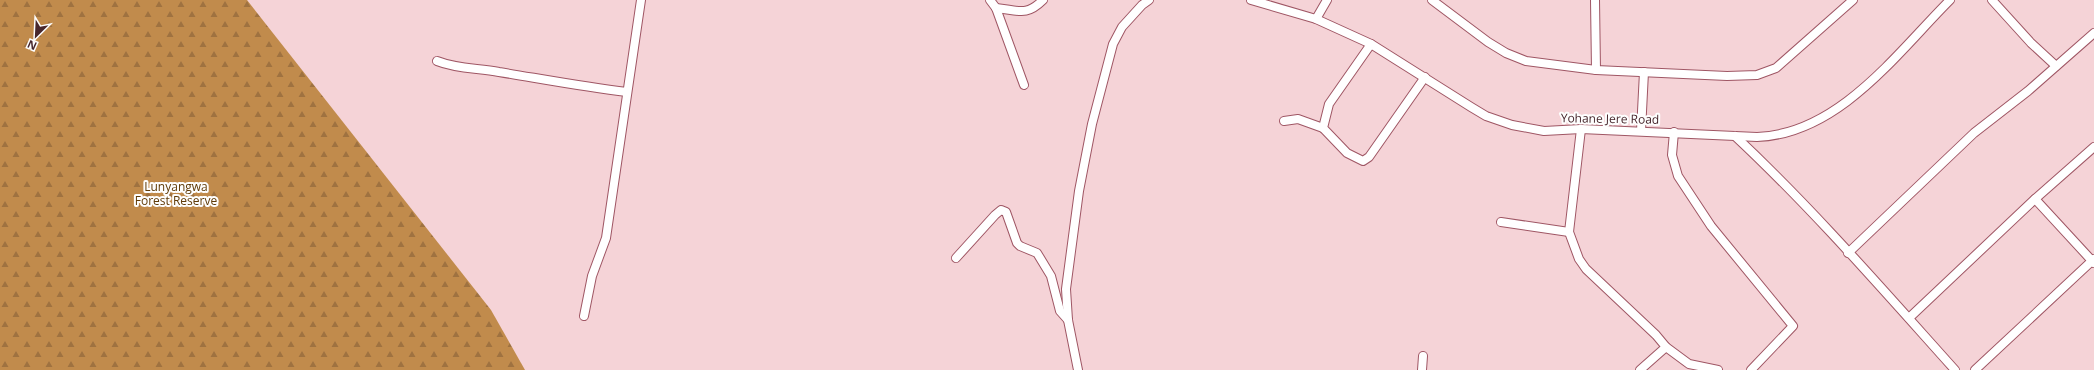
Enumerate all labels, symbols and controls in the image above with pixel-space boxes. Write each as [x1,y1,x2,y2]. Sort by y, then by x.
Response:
north arrow [16,16,56,56]
text: N [25,37,39,54]
street label: Yohane Jere Road [1561,109,1659,128]
park label: Lunyangwa Forest Reserve [135,178,217,209]

